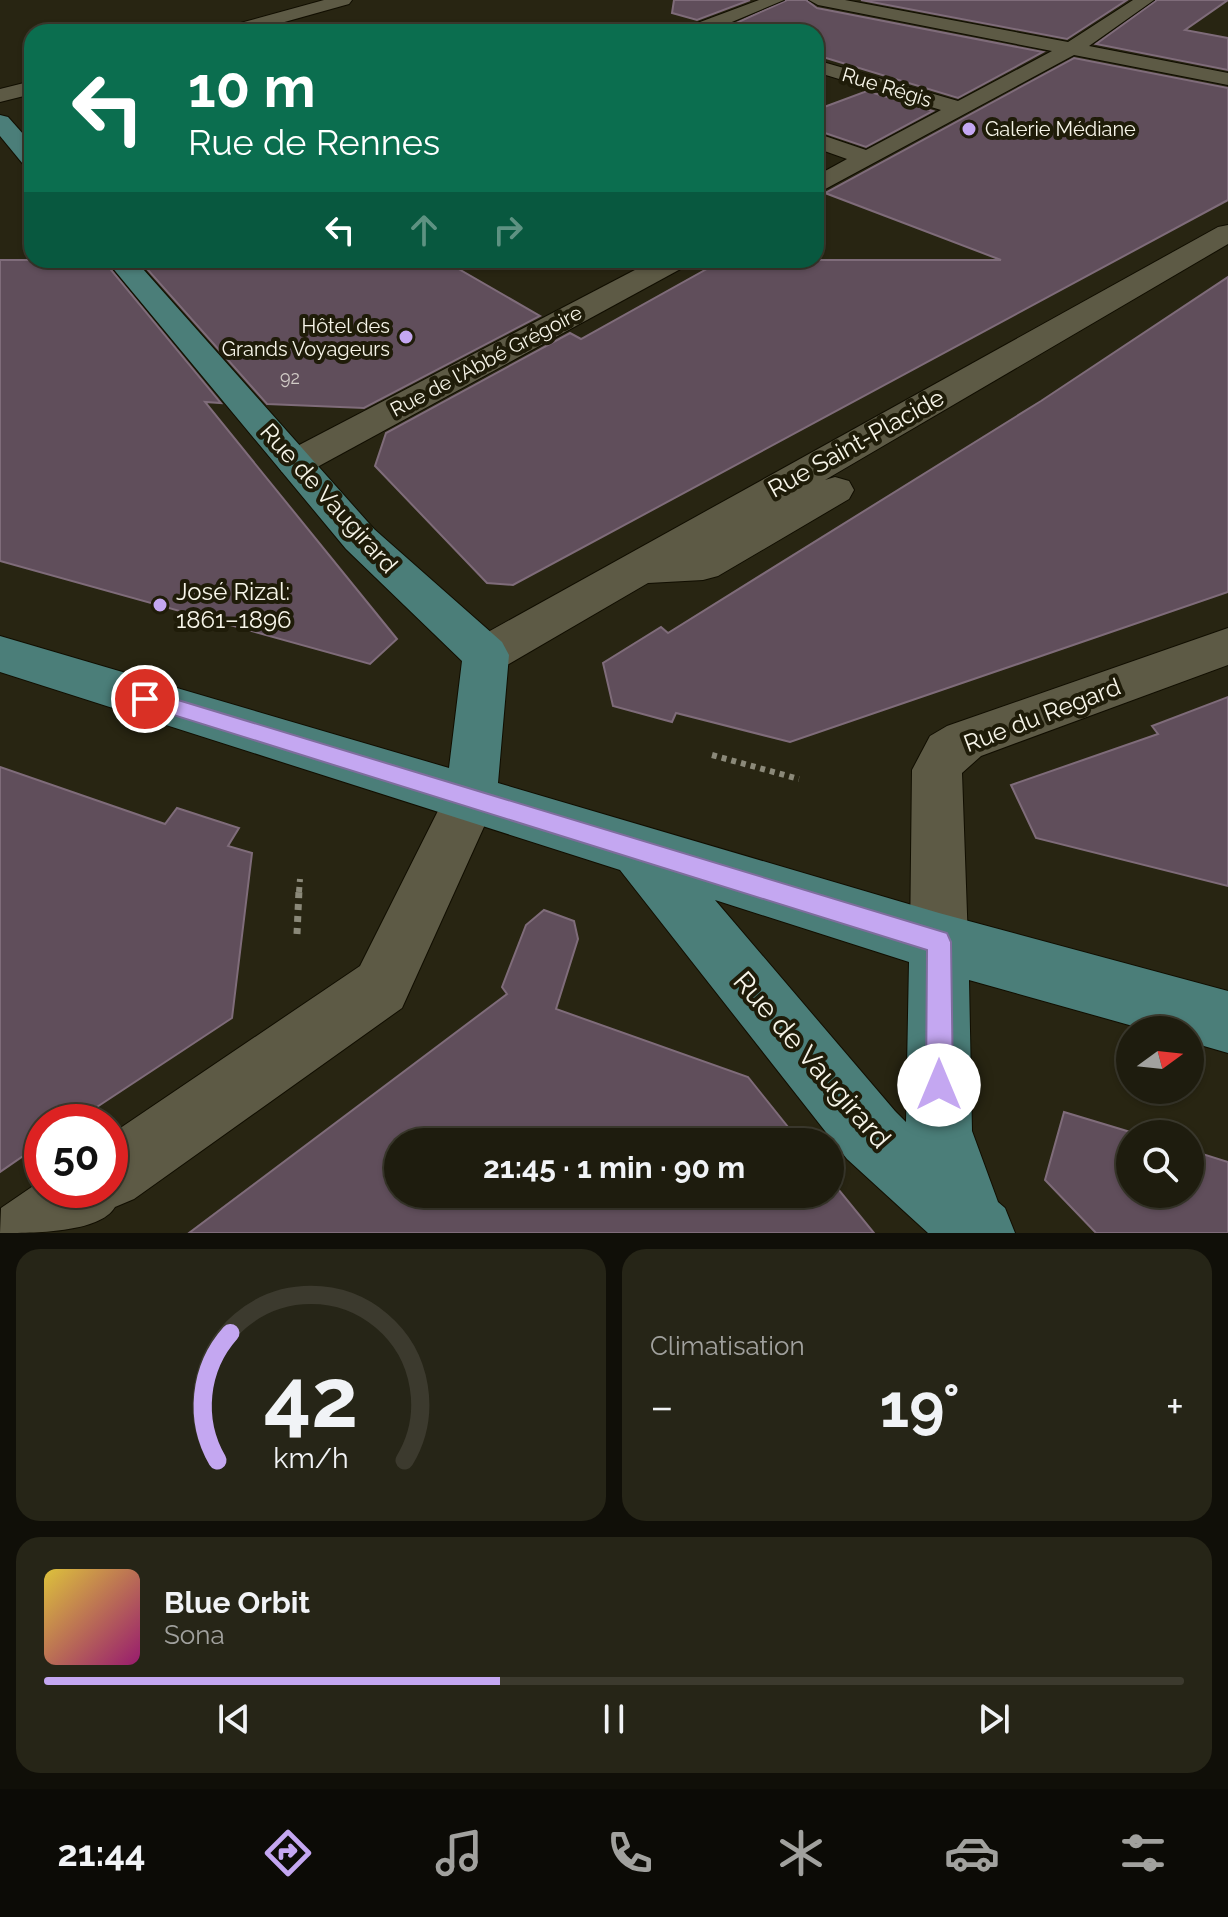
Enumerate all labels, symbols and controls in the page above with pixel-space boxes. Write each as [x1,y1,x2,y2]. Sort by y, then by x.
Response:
text: 10 m [188,54,316,120]
icon: left [56,56,160,160]
street label: Rue Régis [839,62,935,112]
place label: Galerie Médiane [985,117,1136,141]
marker: Galerie Médiane [960,120,978,138]
text: Rue de Rennes [188,121,440,163]
icon: left [318,208,362,252]
icon: ahead [402,208,446,252]
icon: right [486,208,530,252]
street label: Rue de l'Abbé Grégoire [386,300,586,422]
place label: Hôtel des Grands Voyageurs [222,314,390,361]
marker: Hôtel des Grands Voyageurs [397,328,415,346]
house number: 92 [280,367,300,388]
street label: Rue Saint-Placide [763,383,949,503]
street label: Rue de Vaugirard [254,417,404,579]
place label: José Rizal: 1861–1896 [176,577,292,634]
marker: José Rizal: 1861–1896 [151,596,169,614]
pin [111,665,179,733]
street label: Rue du Regard [960,672,1124,758]
icon: arrive [123,677,167,721]
street label: Rue de Vaugirard [726,965,898,1155]
north arrow [1116,1016,1204,1104]
map controls [1116,1016,1204,1208]
position arrow [897,1043,981,1127]
speed limit sign: 50 [24,1104,128,1208]
button: search [1116,1120,1204,1208]
text: 21:45 · 1 min · 90 m [483,1150,745,1185]
text: Climatisation [650,1331,805,1361]
text: 42 [264,1349,358,1446]
text: 19° [880,1371,960,1441]
text: − [650,1381,674,1432]
text: + [1166,1381,1184,1432]
text: km/h [273,1441,349,1475]
text: Blue Orbit [164,1585,310,1620]
text: Sona [164,1620,225,1650]
icon: previous [212,1697,256,1741]
icon: pause [592,1697,636,1741]
icon: next [972,1697,1016,1741]
icon: directions [260,1825,316,1881]
icon: music [431,1825,487,1881]
icon: phone [602,1825,658,1881]
icon: climate [773,1825,829,1881]
icon: car [944,1825,1000,1881]
icon: filters [1115,1825,1171,1881]
text: 21:44 [57,1832,146,1874]

